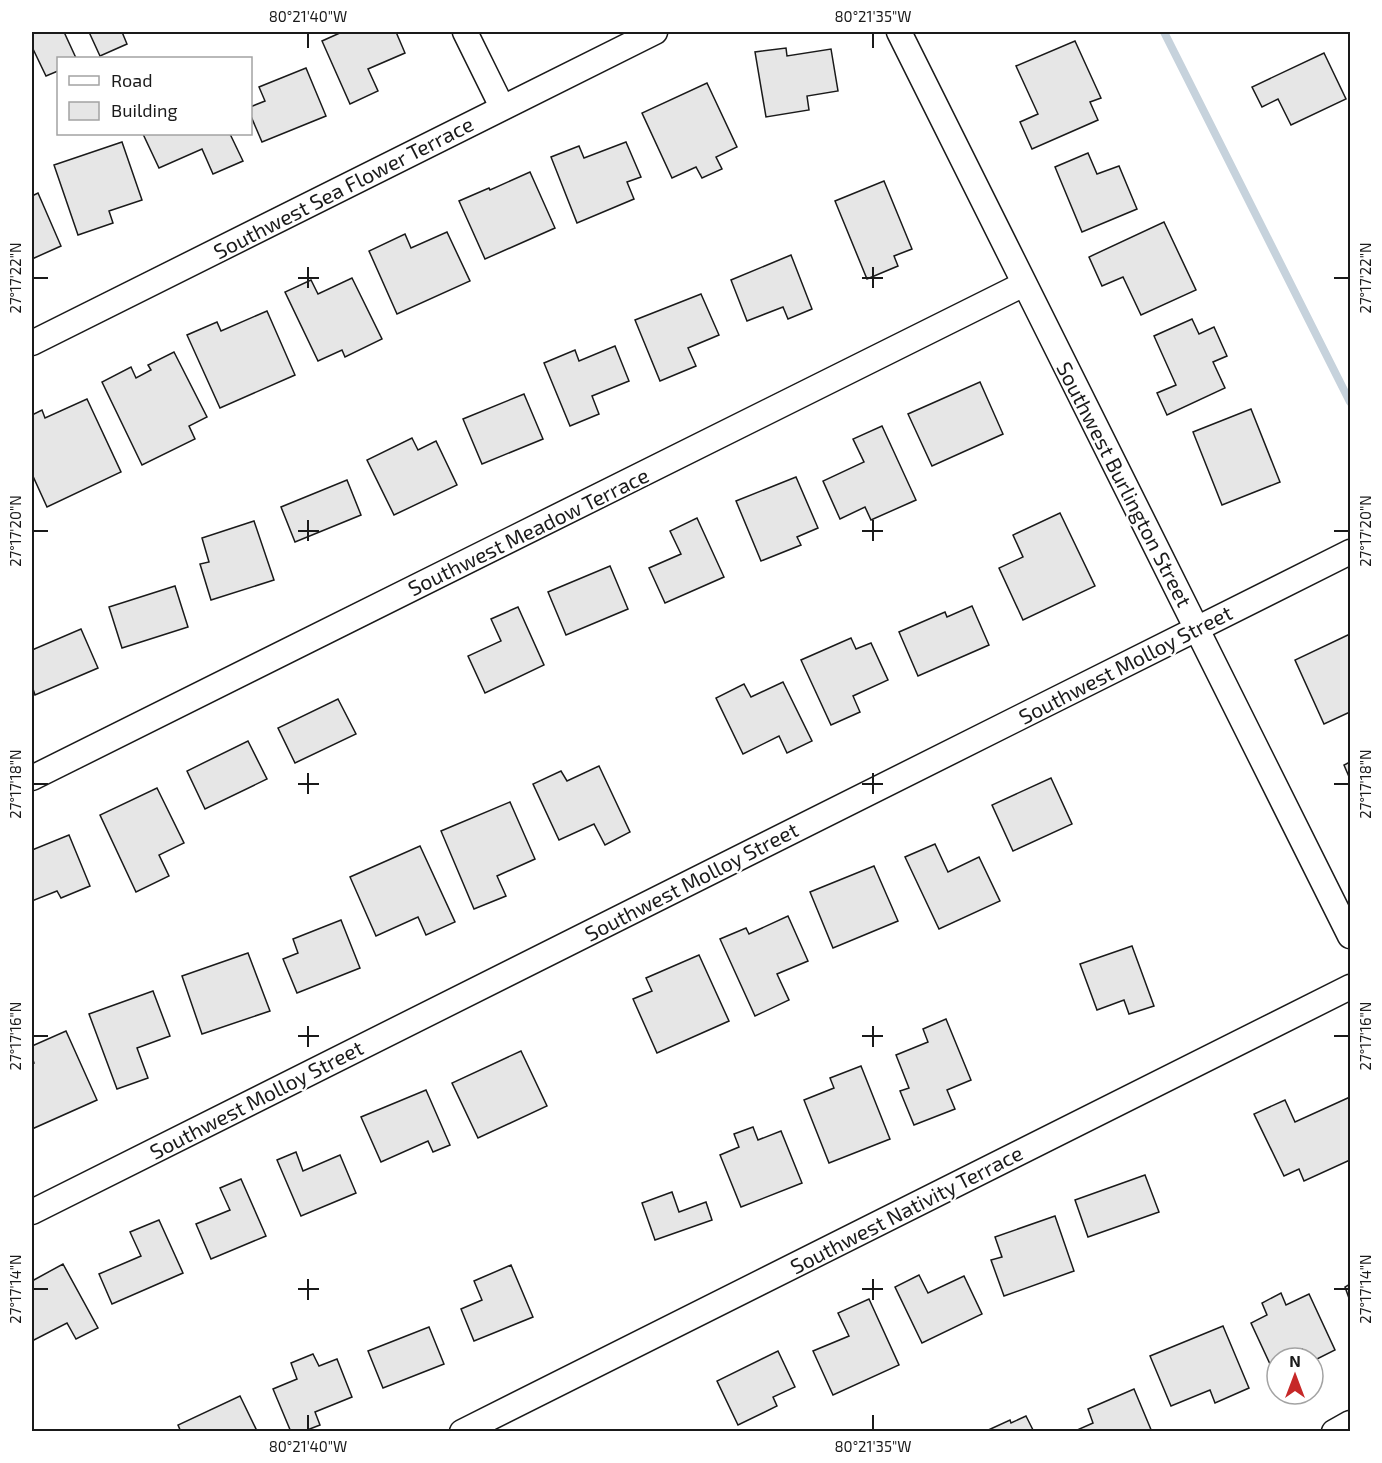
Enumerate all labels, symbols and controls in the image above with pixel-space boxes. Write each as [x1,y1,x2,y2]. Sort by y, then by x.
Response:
text: 80°21'40"W [269,7,347,25]
text: 80°21'35"W [834,7,912,25]
legend [57,57,252,135]
text: Road [111,69,152,91]
text: Building [111,99,178,121]
street label: Southwest Sea Flower Terrace [209,110,477,264]
text: 27°17'22"N [6,242,24,314]
text: 27°17'22"N [1356,242,1374,314]
street label: Southwest Burlington Street [1052,357,1198,611]
street label: Southwest Meadow Terrace [404,462,652,600]
text: 27°17'20"N [6,495,24,567]
text: 27°17'20"N [1356,495,1374,567]
street label: Southwest Molloy Street [1014,599,1236,729]
text: 27°17'18"N [6,749,24,819]
text: 27°17'18"N [1356,749,1374,819]
street label: Southwest Molloy Street [580,816,802,946]
text: 27°17'16"N [6,1002,24,1070]
text: 27°17'16"N [1356,1002,1374,1070]
street label: Southwest Molloy Street [145,1034,367,1164]
street label: Southwest Nativity Terrace [786,1139,1026,1279]
text: 27°17'14"N [6,1254,24,1324]
text: 27°17'14"N [1356,1254,1374,1324]
north arrow [1265,1346,1325,1406]
text: N [1289,1351,1301,1370]
text: 80°21'40"W [269,1437,347,1455]
text: 80°21'35"W [834,1437,912,1455]

